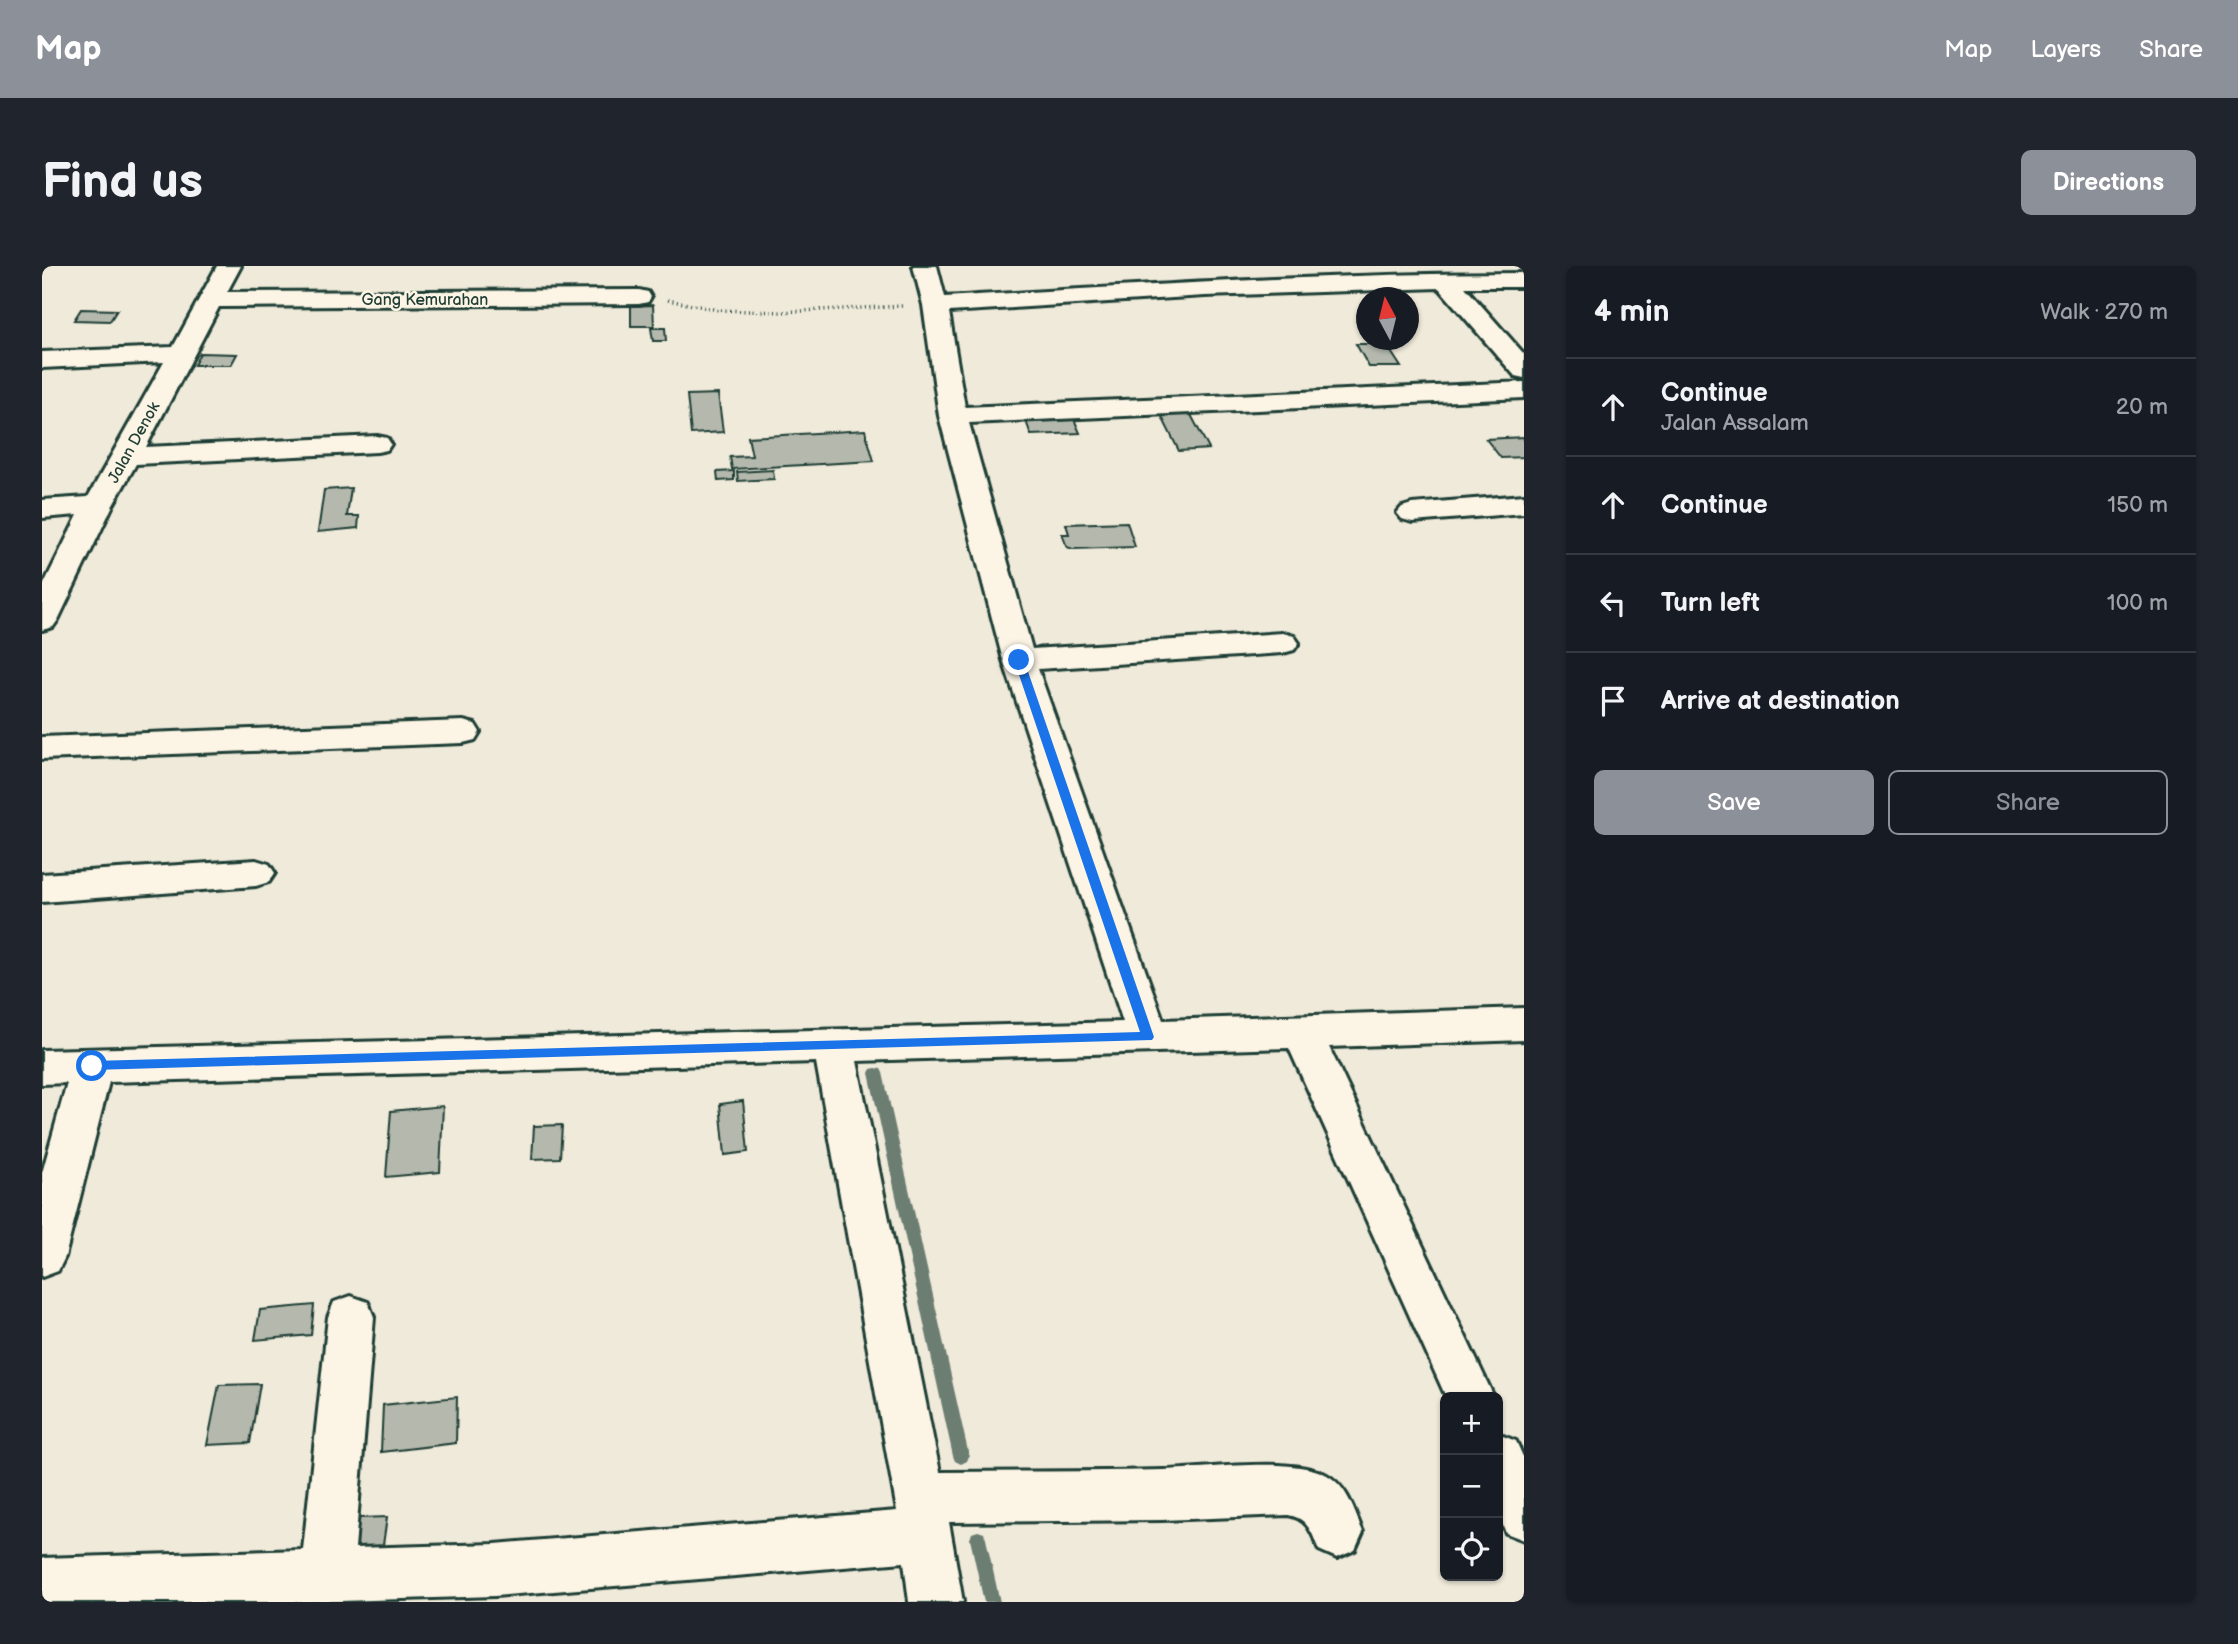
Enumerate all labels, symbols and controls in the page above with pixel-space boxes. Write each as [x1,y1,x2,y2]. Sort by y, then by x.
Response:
text: Map [35,29,101,69]
text: Map [1944,35,1992,64]
text: Layers [2030,35,2101,64]
text: Share [2139,35,2203,64]
button: Directions [2021,150,2196,215]
text: Find us [42,153,203,212]
north arrow [1356,287,1419,350]
street label: Gang Kemurahan [362,291,488,310]
text: 4 min [1594,294,1669,330]
text: Walk · 270 m [2040,298,2168,326]
text: Continue [1661,378,1768,409]
icon: ahead [1594,388,1632,426]
text: 20 m [2116,393,2168,421]
street label: Jalan Denok [104,399,164,487]
text: Jalan Assalam [1661,409,1809,437]
icon: ahead [1594,486,1632,524]
text: Continue [1661,490,1768,521]
text: 150 m [2107,491,2168,519]
icon: left [1594,584,1632,622]
text: Turn left [1661,588,1760,619]
text: 100 m [2107,589,2168,617]
route end [1003,644,1034,675]
icon: arrive [1594,682,1632,720]
text: Arrive at destination [1661,686,1900,717]
button: Save [1594,770,1874,835]
button: Share [1888,770,2168,835]
route start [76,1050,107,1081]
map controls [1440,1392,1503,1581]
button: + [1440,1392,1503,1455]
button: − [1440,1455,1503,1518]
button: locate [1440,1518,1503,1581]

